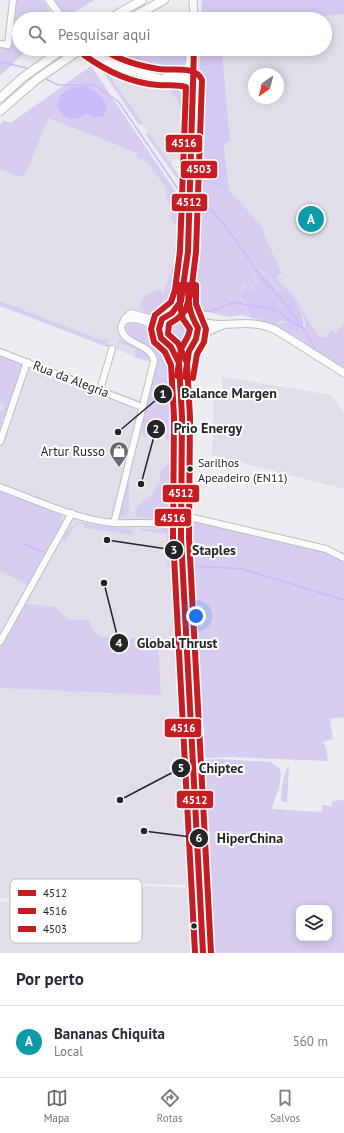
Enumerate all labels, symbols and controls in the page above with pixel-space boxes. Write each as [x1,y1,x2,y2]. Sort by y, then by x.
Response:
search box [12,12,332,56]
icon: search [26,23,48,45]
text: Pesquisar aqui [58,25,150,44]
north arrow [248,68,284,104]
line badge: 4516 [165,134,203,153]
text: 4516 [172,136,196,150]
line badge: 4503 [180,160,218,179]
text: 4503 [187,162,211,176]
line badge: 4512 [171,193,208,212]
text: 4512 [177,195,201,209]
pin: A [298,204,324,234]
street label: Rua da Alegria [31,357,111,401]
callout: Balance Margen [153,381,285,407]
text: Balance Margen [181,384,277,402]
text: 1 [160,386,166,401]
callout: Prio Energy [146,416,250,442]
text: Prio Energy [174,419,243,437]
text: 2 [153,421,159,436]
shop icon: Artur Russo [108,440,130,468]
place label: Artur Russo [41,443,105,460]
place label: Sarilhos Apeadeiro (EN11) [198,455,287,485]
marker: Sarilhos Apeadeiro (EN11) [185,464,195,474]
line badge: 4512 [162,484,200,503]
text: 4512 [169,486,193,500]
line badge: 4516 [154,508,192,527]
text: 4516 [161,511,185,525]
callout: Staples [164,537,244,563]
text: Staples [192,541,236,559]
text: 3 [171,542,177,557]
your location [186,606,206,626]
callout: Global Thrust [109,630,226,656]
text: Global Thrust [137,634,217,652]
text: 4 [116,635,123,650]
line badge: 4516 [164,718,202,738]
text: 4516 [171,721,195,735]
callout: Chiptec [171,755,251,781]
text: Chiptec [199,759,243,777]
text: 5 [178,760,184,775]
line badge: 4512 [176,790,214,809]
text: 4512 [183,793,207,807]
callout: HiperChina [189,825,291,851]
text: HiperChina [217,829,283,847]
text: 6 [196,830,203,845]
legend [10,879,142,943]
text: 4512 [43,886,67,900]
text: 4516 [43,904,67,918]
map controls [296,905,332,941]
button: layers [296,905,332,941]
unlabelled marker [189,921,199,931]
text: 4503 [43,922,67,936]
text: Por perto [16,968,84,990]
text: Bananas Chiquita [54,1024,165,1043]
text: A [25,1033,33,1050]
text: 560 m [293,1033,328,1050]
text: Local [54,1043,83,1060]
tab: Mapa [44,1087,69,1125]
tab: Rotas [157,1087,183,1125]
tab: Salvos [270,1087,300,1125]

